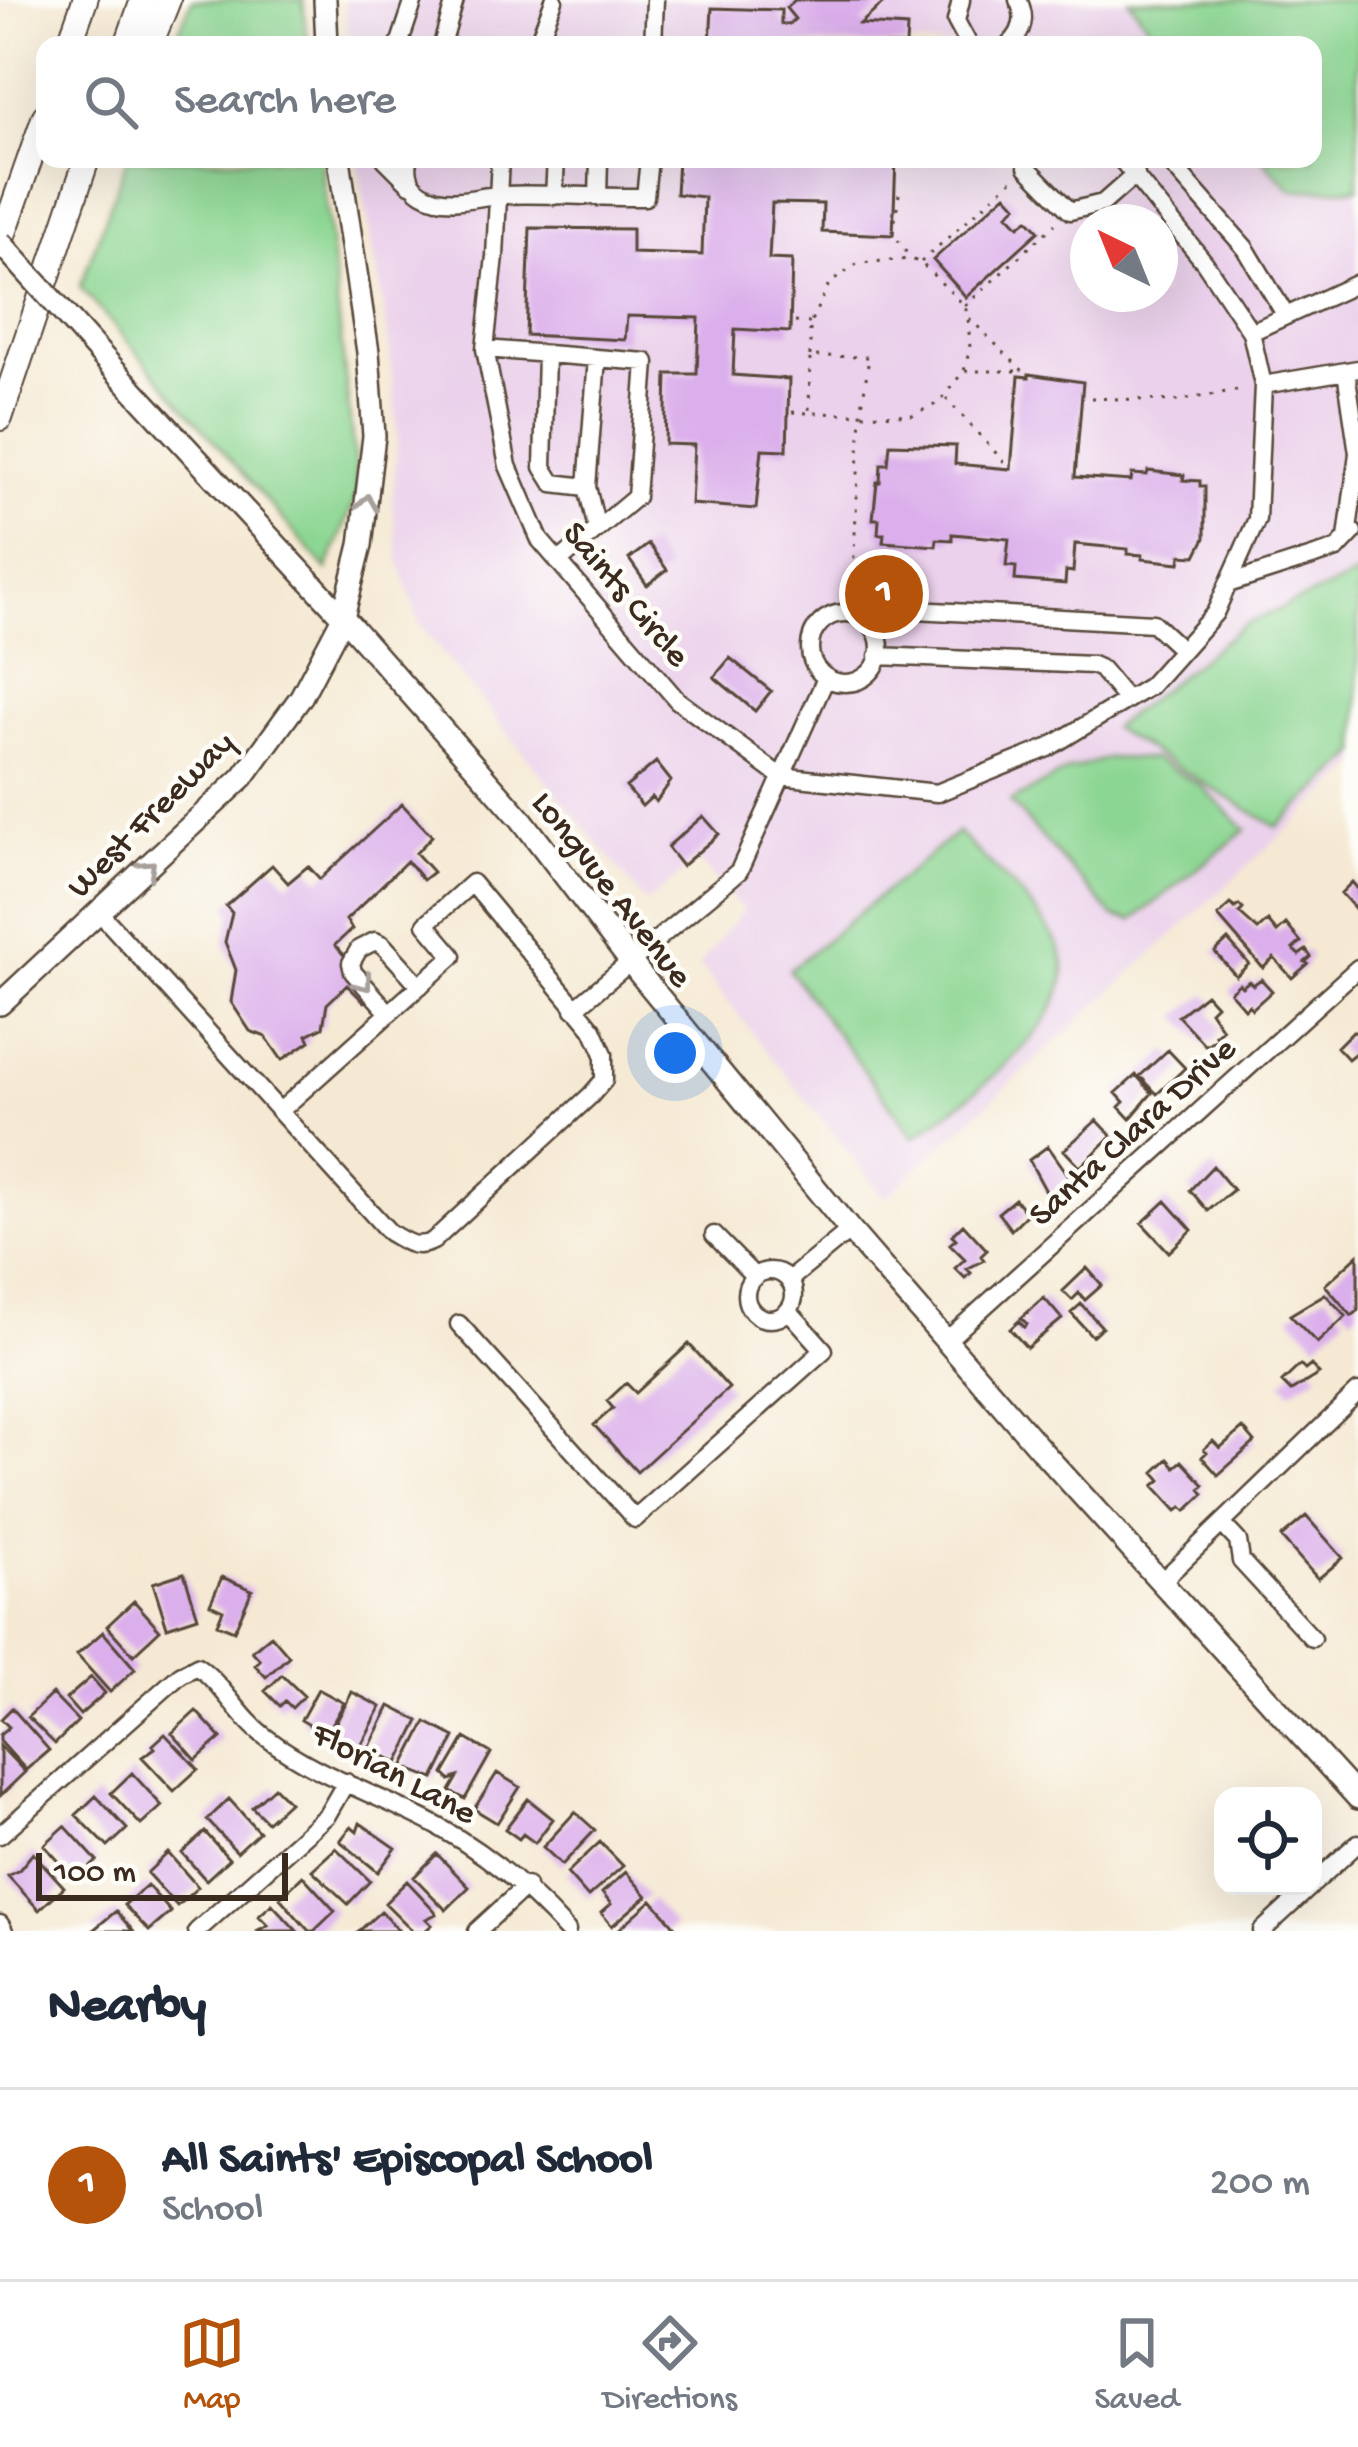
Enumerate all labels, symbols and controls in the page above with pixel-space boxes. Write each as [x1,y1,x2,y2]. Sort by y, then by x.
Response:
search box [36,36,1322,168]
icon: search [78,69,144,135]
text: Search here [174,76,396,129]
north arrow [1070,204,1178,312]
one-way arrow [353,493,379,513]
street label: Saints Circle [551,515,698,678]
pin: 1 [845,549,923,639]
street label: West Freeway [60,724,246,909]
street label: Longvue Avenue [520,784,700,998]
one-way arrow [134,861,155,882]
one-way arrow [350,969,371,991]
your location [645,1023,705,1083]
street label: Santa Clara Drive [1022,1029,1247,1238]
street label: Florian Lane [302,1714,483,1837]
map controls [1214,1787,1322,1895]
button: locate [1214,1787,1322,1895]
scale bar [36,1847,288,1900]
text: 100 m [54,1855,136,1893]
text: Nearby [48,1979,206,2039]
text: All Saints' Episcopal School [162,2135,653,2188]
text: 1 [79,2162,95,2208]
text: 200 m [1210,2162,1310,2208]
text: School [162,2188,263,2234]
tab: Map [179,2310,245,2420]
tab: Directions [603,2310,737,2420]
tab: Saved [1095,2310,1179,2420]

